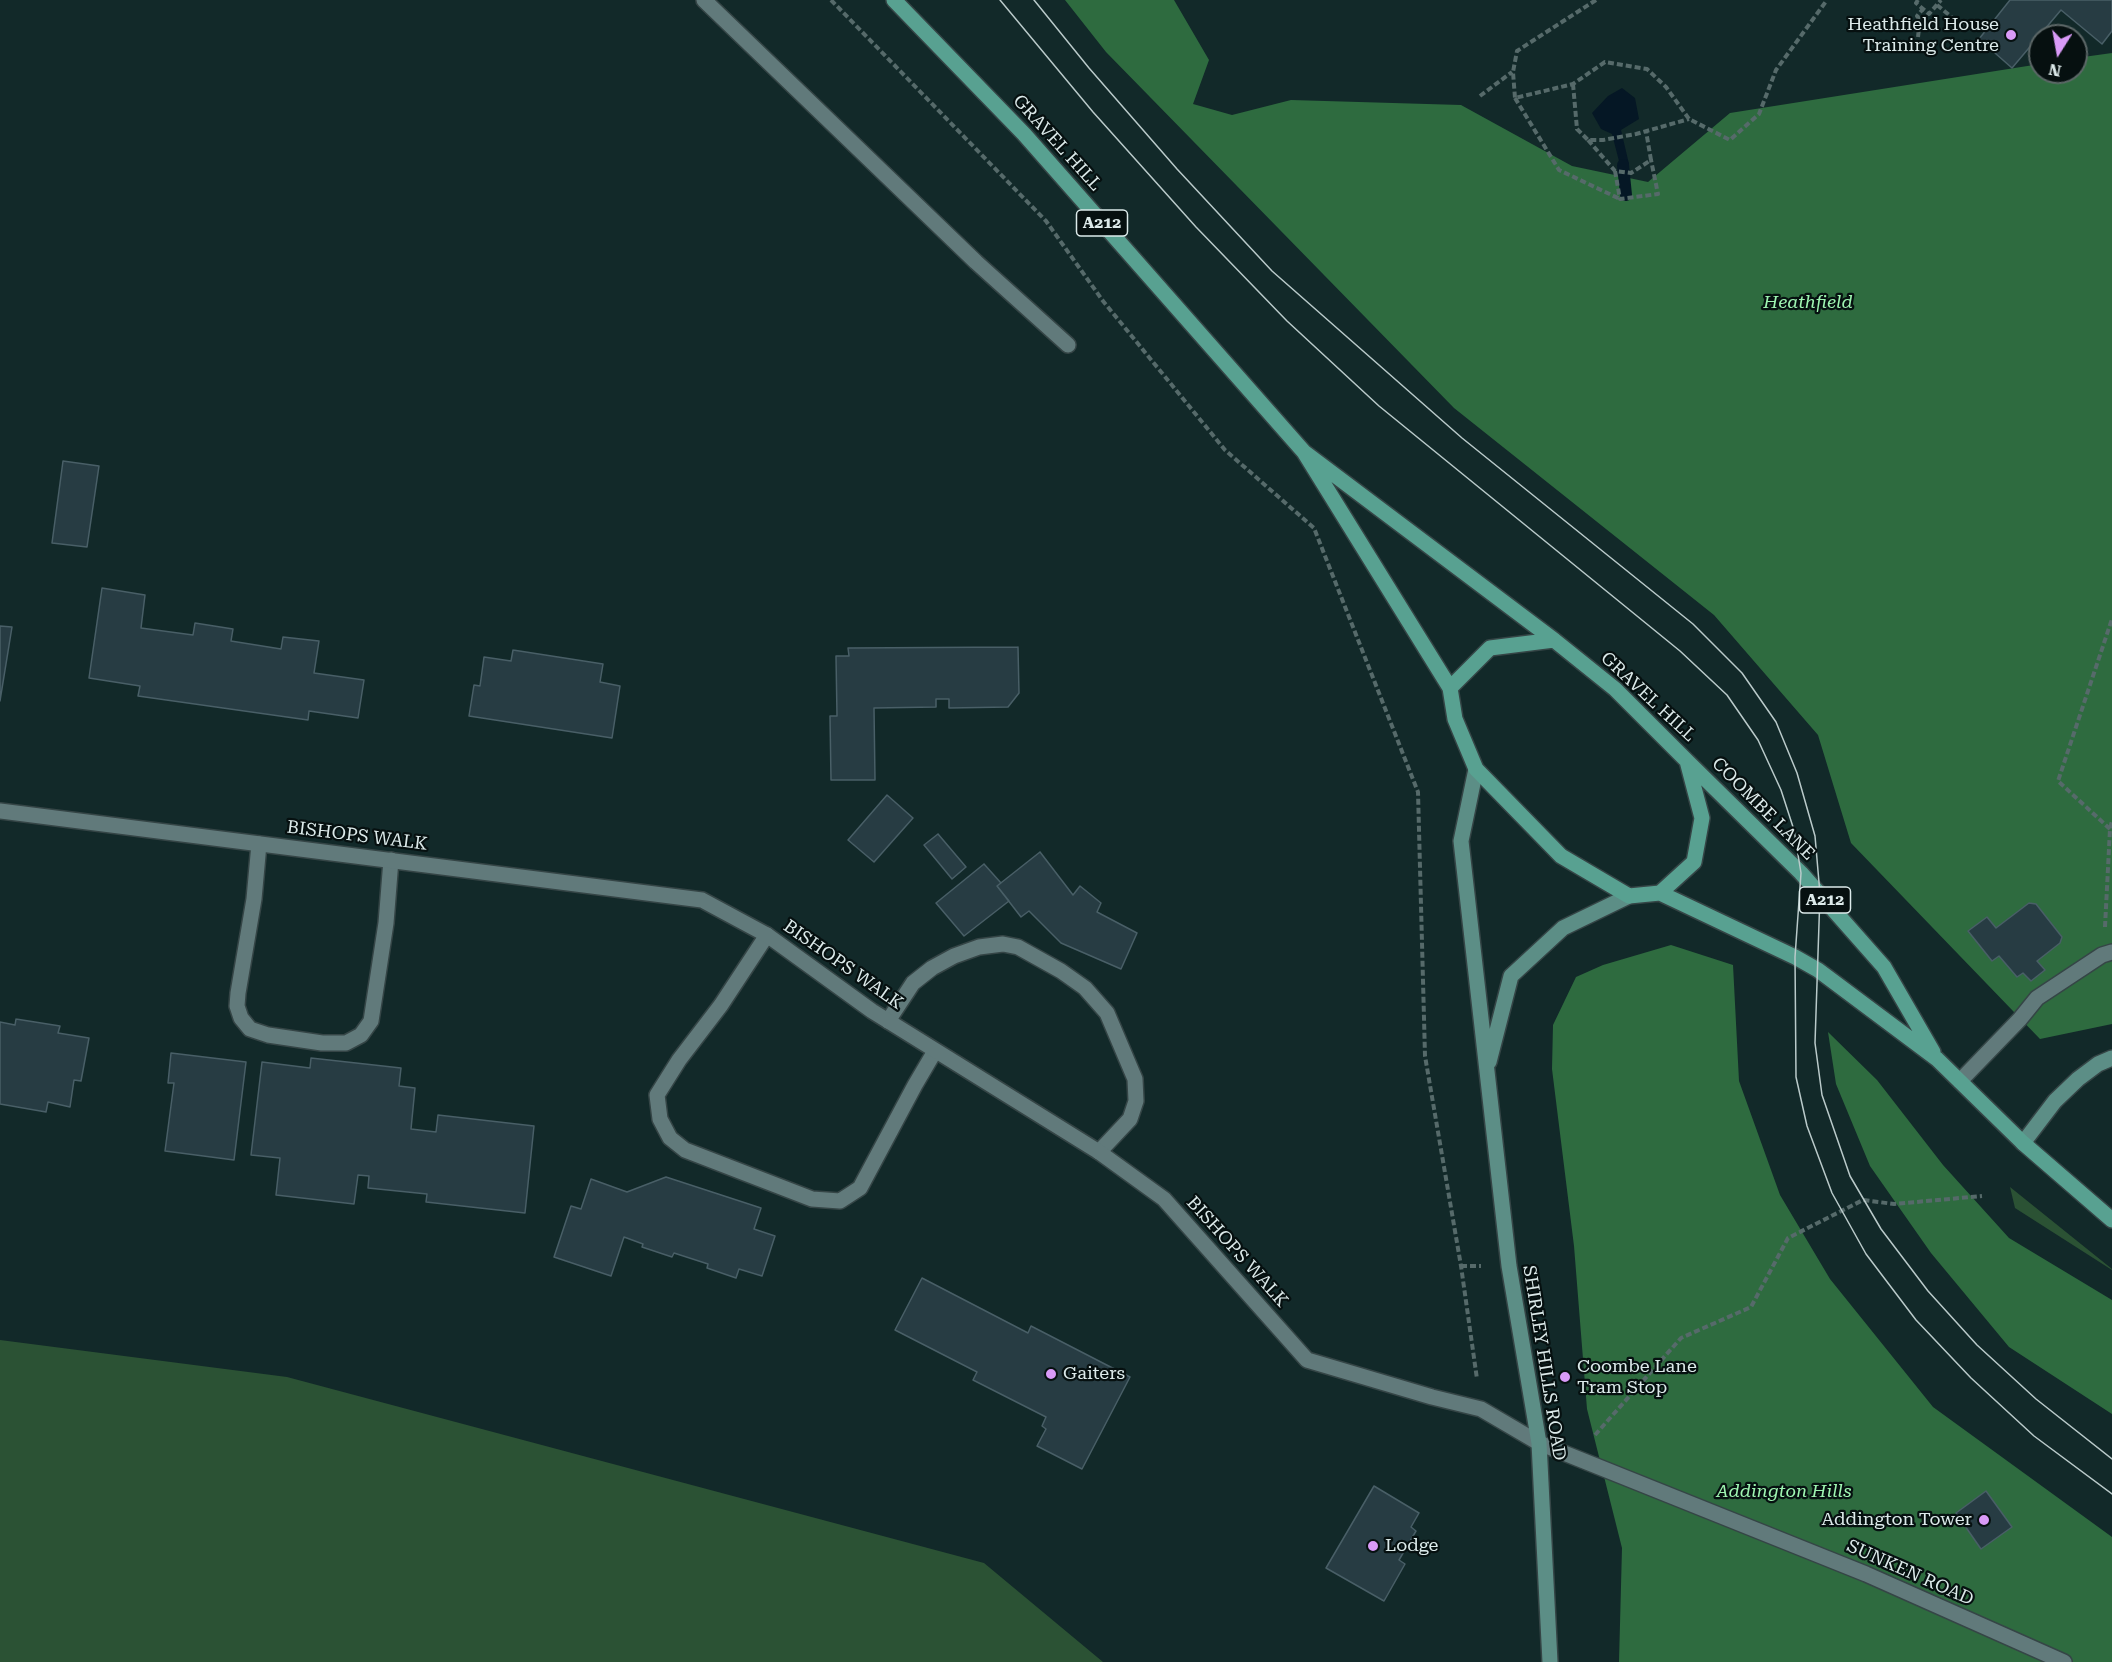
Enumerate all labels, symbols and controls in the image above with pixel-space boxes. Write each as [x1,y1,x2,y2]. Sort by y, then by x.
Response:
place label: Heathfield House Training Centre [1848,14,1999,57]
north arrow [2028,24,2088,84]
marker: Heathfield House Training Centre [2004,28,2018,42]
text: N [2047,60,2063,81]
street label: GRAVEL HILL [1008,90,1106,196]
road number: A212 [1076,210,1128,236]
park label: Heathfield [1763,292,1853,314]
street label: GRAVEL HILL [1596,648,1700,746]
street label: COOMBE LANE [1707,753,1819,865]
street label: BISHOPS WALK [286,817,428,855]
road number: A212 [1800,887,1850,913]
street label: BISHOPS WALK [779,916,907,1014]
street label: BISHOPS WALK [1182,1192,1292,1312]
street label: SHIRLEY HILLS ROAD [1518,1264,1570,1462]
place label: Coombe Lane Tram Stop [1577,1356,1697,1398]
place label: Gaiters [1063,1363,1125,1385]
marker: Gaiters [1044,1367,1058,1381]
marker: Coombe Lane Tram Stop [1558,1370,1572,1384]
park label: Addington Hills [1717,1481,1851,1503]
place label: Addington Tower [1821,1509,1972,1531]
marker: Addington Tower [1977,1513,1991,1527]
place label: Lodge [1385,1535,1438,1557]
street label: SUNKEN ROAD [1843,1535,1977,1611]
marker: Lodge [1366,1539,1380,1553]

